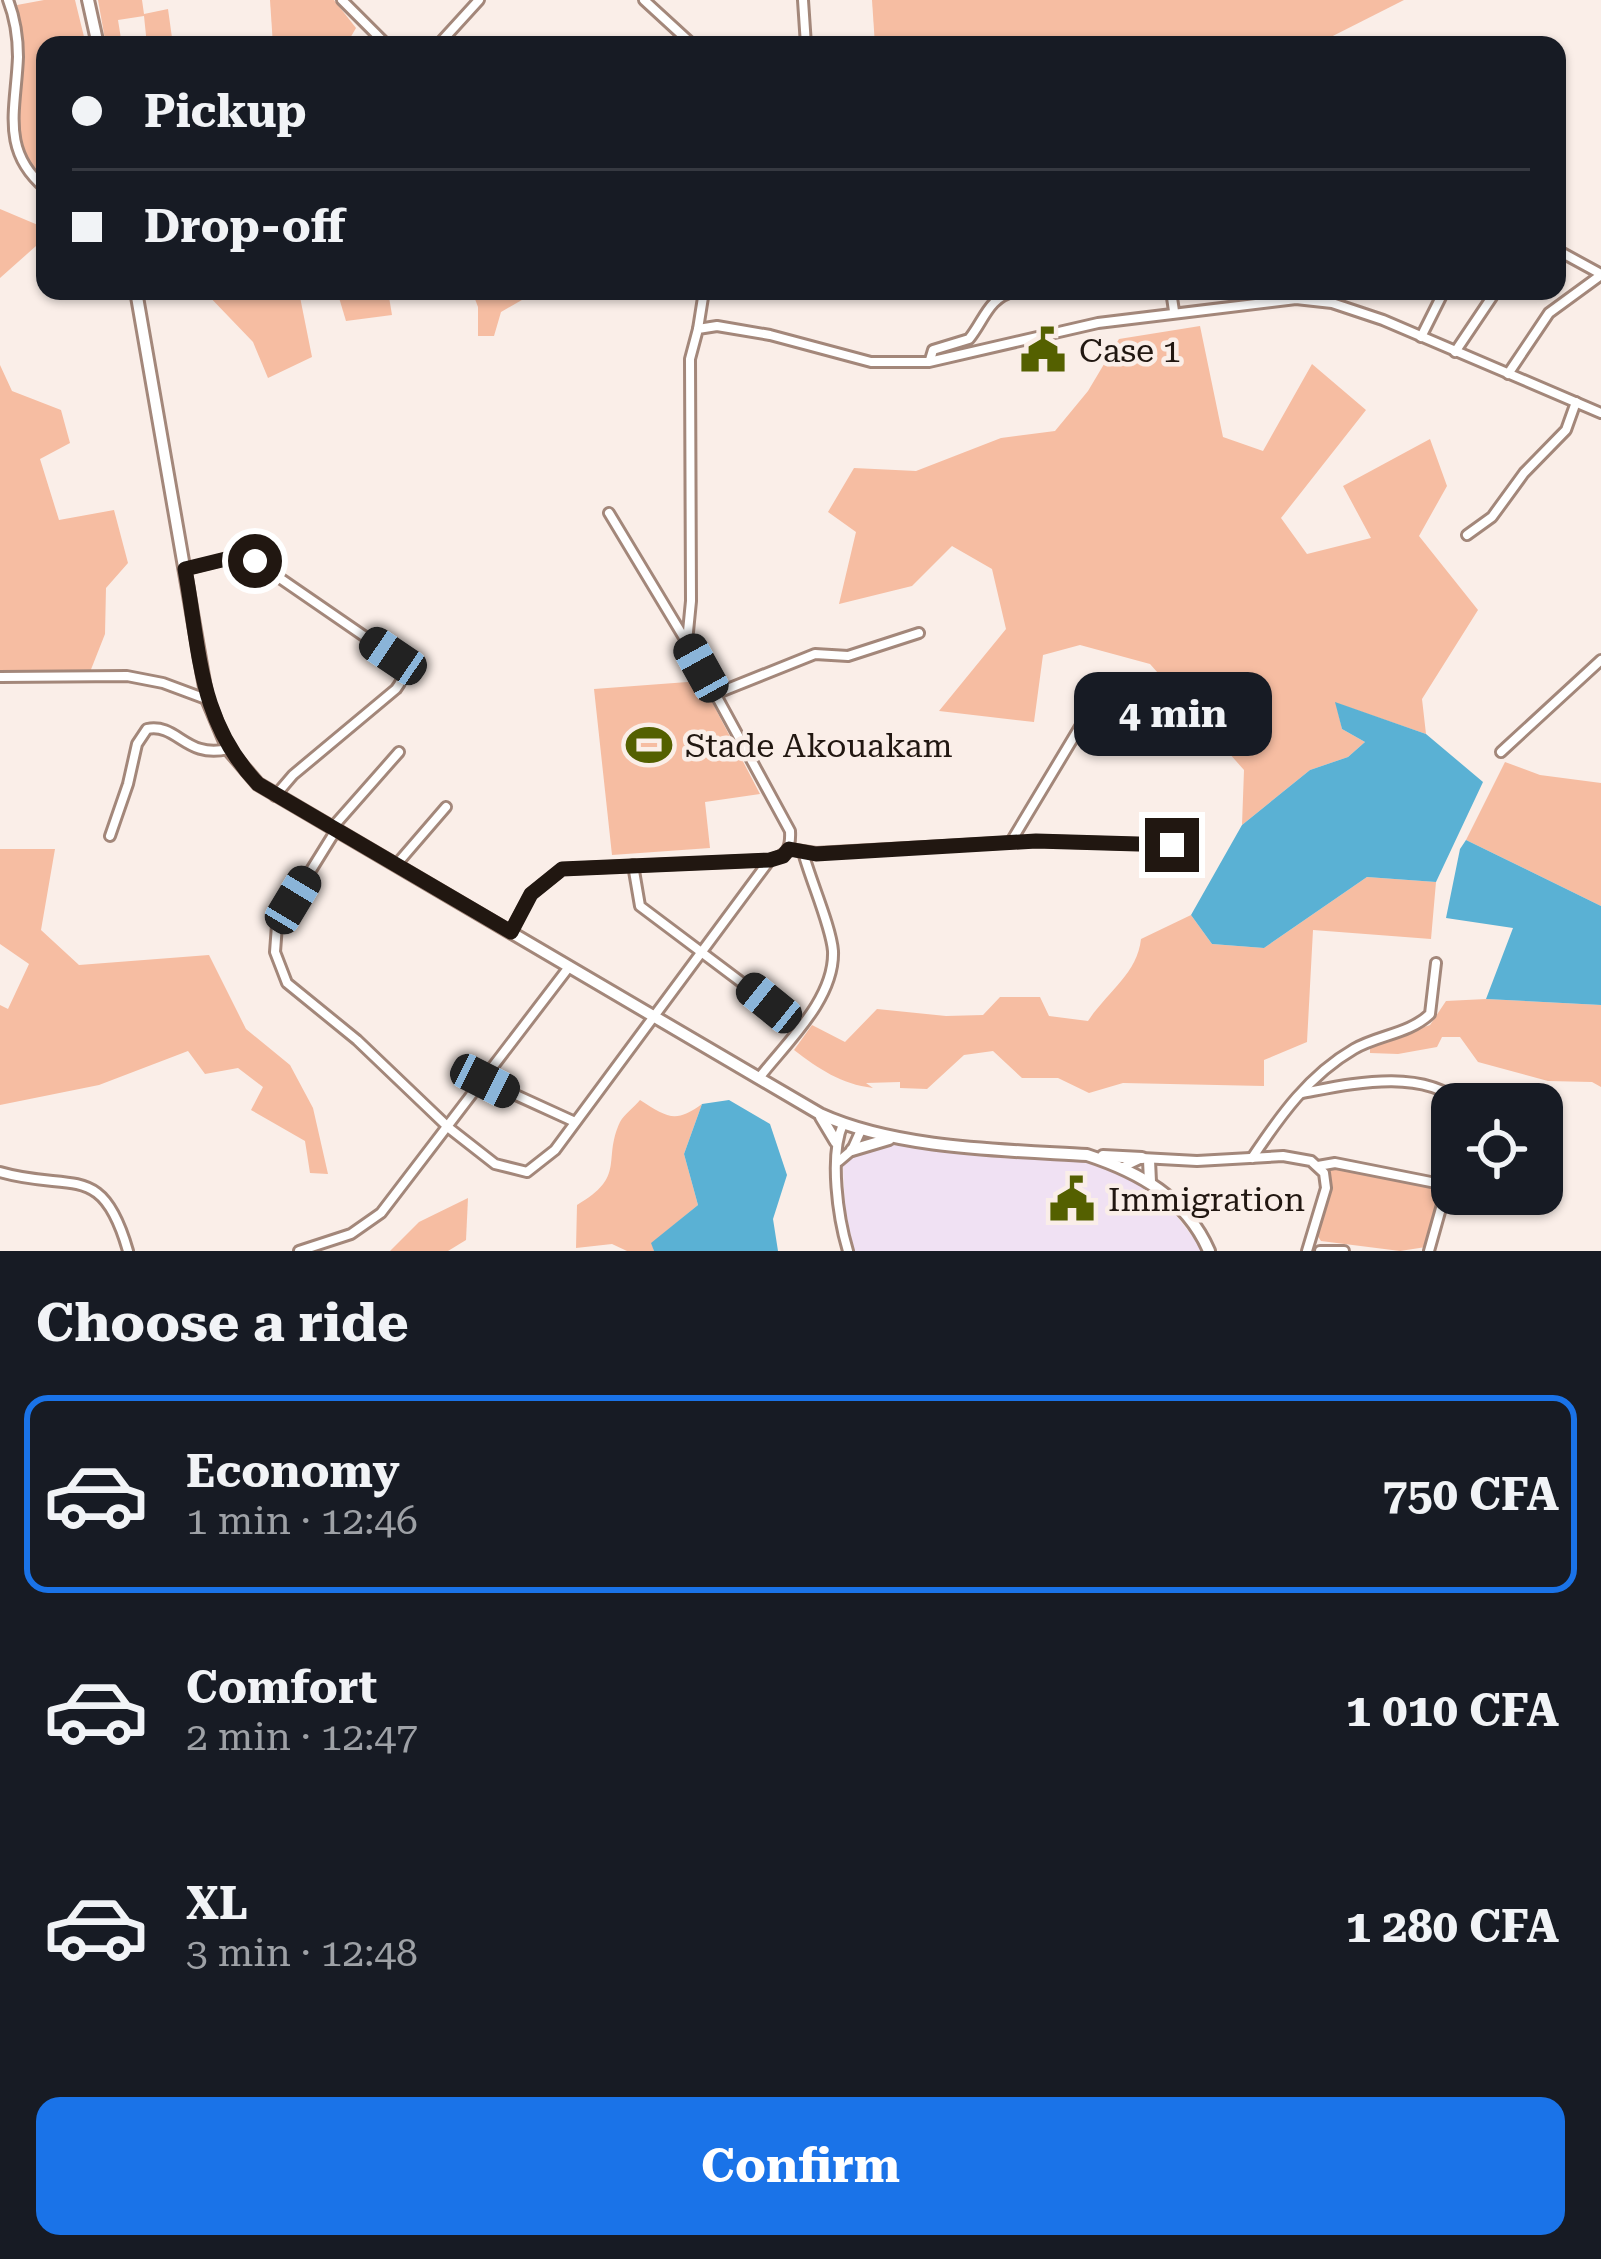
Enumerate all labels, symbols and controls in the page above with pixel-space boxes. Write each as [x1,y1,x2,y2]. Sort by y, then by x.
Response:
text: Pickup [144,85,307,138]
text: Drop-off [144,200,345,253]
public building icon: Case 1 [1018,325,1068,375]
place label: Case 1 [1079,331,1181,370]
route start [228,534,282,588]
car [353,621,433,691]
car [668,628,734,708]
callout: 4 min [1073,671,1271,755]
text: 4 min [1119,691,1227,737]
sports icon: Stade Akouakam [624,720,674,770]
place label: Stade Akouakam [685,726,953,765]
route end [1145,818,1199,872]
car [259,860,327,940]
car [730,966,808,1040]
car [445,1049,525,1113]
map controls [1431,1083,1563,1215]
button: locate [1431,1083,1563,1215]
public building icon: Immigration [1047,1174,1097,1224]
place label: Immigration [1108,1180,1305,1219]
text: Choose a ride [36,1291,409,1354]
icon: car [42,1440,150,1548]
text: Economy [186,1445,400,1498]
text: 750 CFA [1382,1468,1559,1521]
text: 1 min · 12:46 [186,1498,418,1544]
icon: car [42,1656,150,1764]
text: Comfort [186,1661,377,1714]
text: 1 010 CFA [1346,1684,1559,1737]
text: 2 min · 12:47 [186,1714,418,1760]
icon: car [42,1872,150,1980]
text: XL [186,1877,248,1930]
text: 1 280 CFA [1346,1900,1559,1953]
text: 3 min · 12:48 [186,1930,418,1976]
button: Confirm [36,2097,1565,2235]

